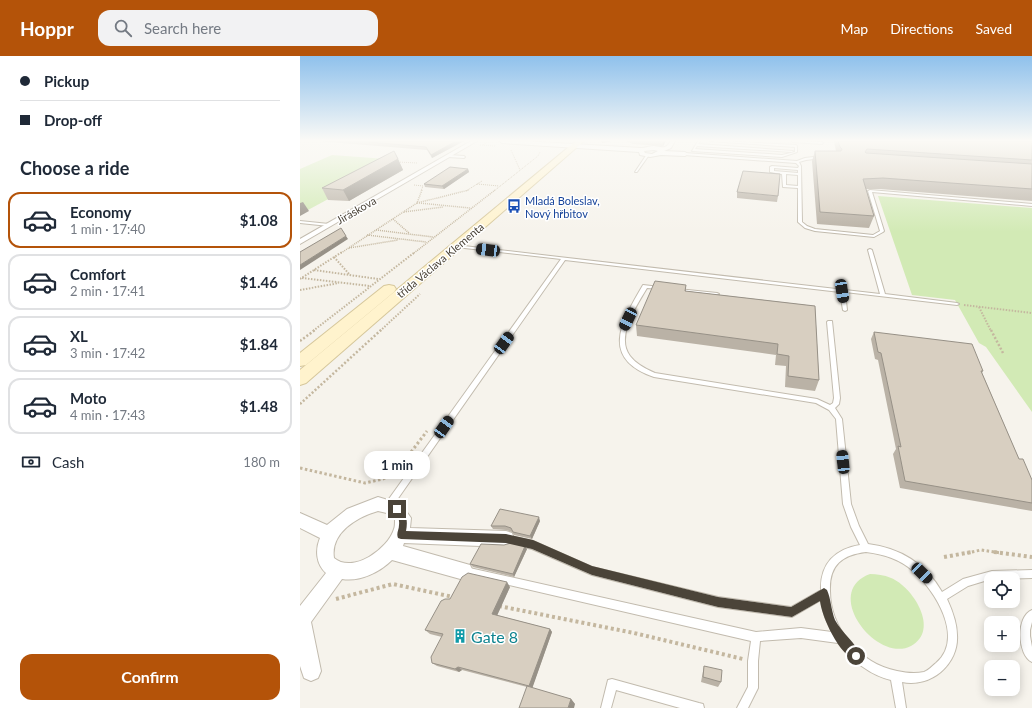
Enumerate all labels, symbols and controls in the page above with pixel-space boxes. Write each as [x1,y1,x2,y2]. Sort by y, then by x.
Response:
search box [98,10,378,46]
text: Hoppr [20,17,74,40]
icon: search [112,17,134,39]
text: Search here [144,19,221,37]
text: Map [841,20,868,37]
text: Directions [890,20,953,37]
text: Saved [975,20,1012,37]
text: Pickup [44,72,89,90]
text: Drop-off [44,111,102,129]
text: Choose a ride [20,157,129,179]
street label: Jiráskova [334,193,378,227]
place label: Mladá Boleslav, Nový hřbitov [525,194,600,220]
bus stop icon: Mladá Boleslav, Nový hřbitov [506,198,522,214]
icon: car [22,202,58,238]
text: Economy [70,203,131,221]
text: $1.08 [240,211,278,229]
street label: třída Václava Klementa [394,220,486,300]
text: 1 min · 17:40 [70,221,145,237]
car [475,243,501,257]
icon: car [22,264,58,300]
text: Comfort [70,265,126,283]
text: $1.46 [240,273,278,291]
car [834,278,850,304]
text: 2 min · 17:41 [70,283,145,299]
car [617,306,639,332]
icon: car [22,326,58,362]
text: XL [70,327,88,345]
car [492,330,516,356]
text: $1.84 [240,335,278,353]
text: 3 min · 17:42 [70,345,145,361]
icon: car [22,388,58,424]
text: Moto [70,389,107,407]
text: $1.48 [240,397,278,415]
text: 4 min · 17:43 [70,407,145,423]
car [432,414,456,440]
car [836,449,850,475]
icon: cash [20,451,42,473]
callout: 1 min [364,451,430,479]
text: Cash [52,453,84,471]
text: 180 m [243,454,280,470]
text: 1 min [381,457,413,473]
route end [388,500,406,518]
car [909,560,935,586]
map controls [984,572,1020,696]
button: locate [984,572,1020,608]
button: + [984,616,1020,652]
place label: Gate 8 [471,627,518,646]
building icon: Gate 8 [452,628,468,644]
route start [847,647,865,665]
button: Confirm [20,654,280,700]
button: − [984,660,1020,696]

